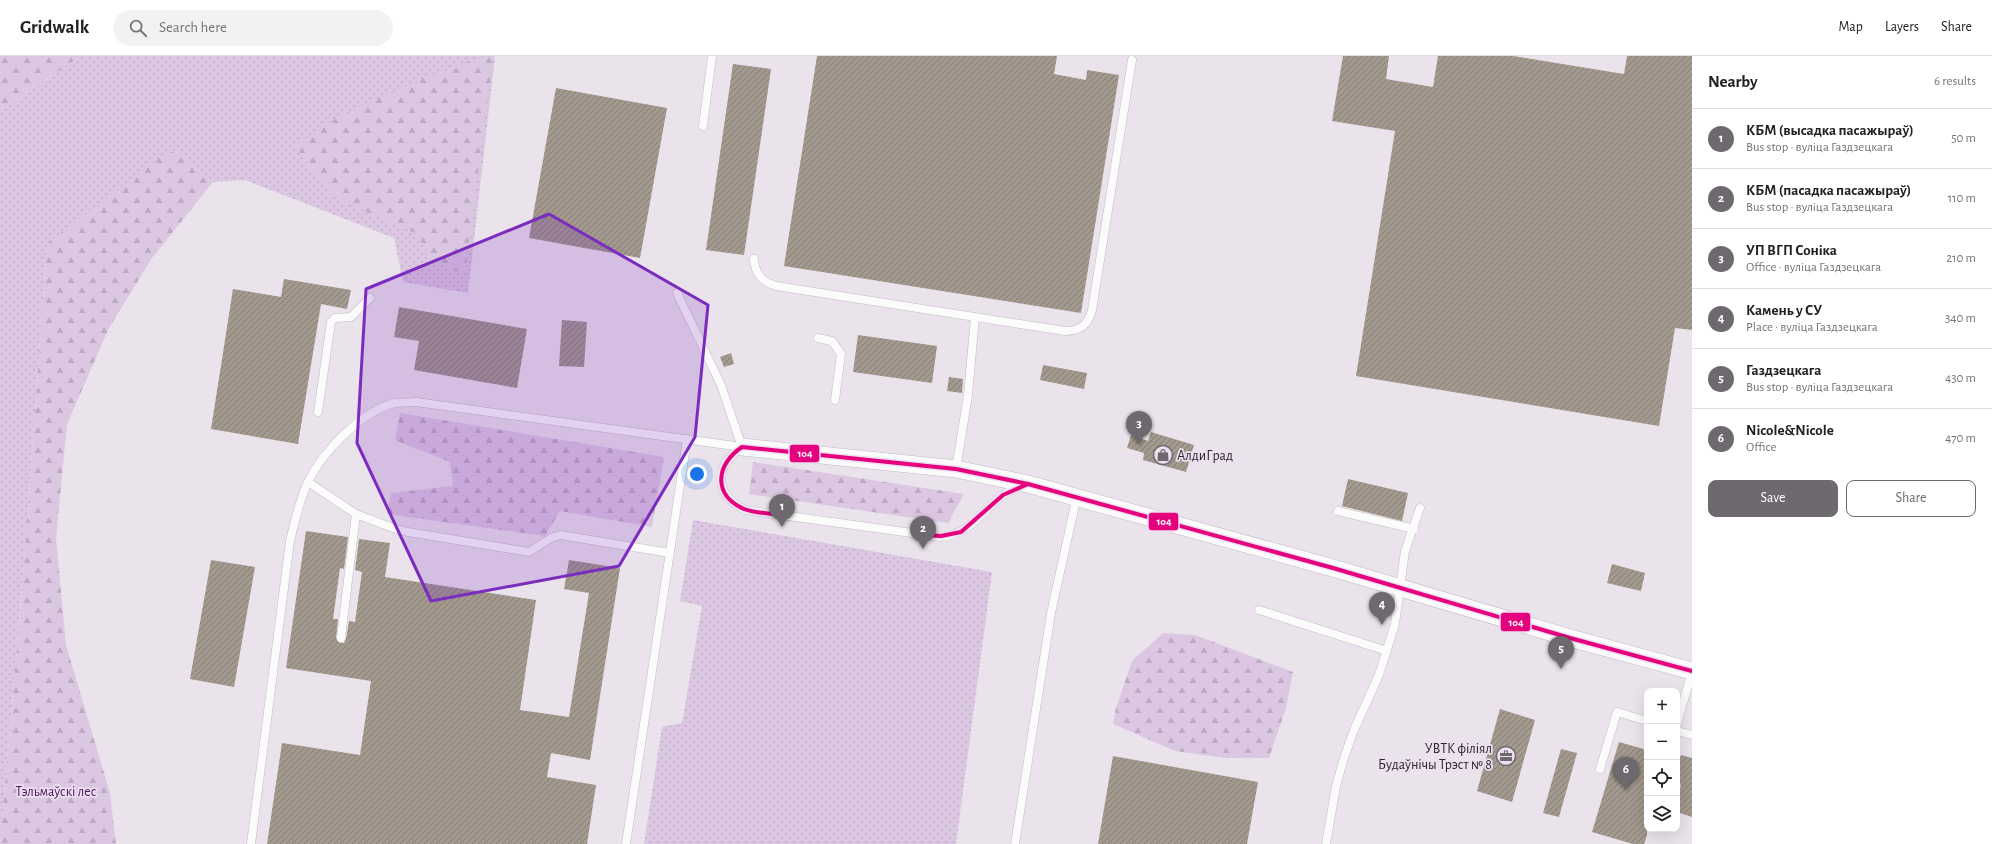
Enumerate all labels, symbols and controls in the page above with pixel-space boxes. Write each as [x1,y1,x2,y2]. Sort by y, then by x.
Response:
search box [113,10,393,46]
icon: search [127,17,149,39]
text: Gridwalk [20,18,89,37]
text: Search here [159,20,227,35]
text: Map [1838,20,1863,34]
text: Layers [1885,20,1919,34]
text: Share [1941,20,1972,34]
text: Nearby [1708,73,1758,90]
text: 6 results [1934,75,1976,88]
text: КБМ (высадка пасажыраў) [1746,123,1914,138]
text: 1 [1719,132,1723,145]
text: 50 m [1951,132,1976,145]
text: Bus stop · вуліца Газдзецкага [1746,141,1893,154]
text: КБМ (пасадка пасажыраў) [1746,183,1911,198]
text: 2 [1718,192,1724,205]
text: 110 m [1948,192,1976,205]
text: Bus stop · вуліца Газдзецкага [1746,201,1893,214]
text: УП ВГП Соніка [1746,243,1837,258]
text: 3 [1718,252,1724,265]
text: 210 m [1946,252,1976,265]
text: Office · вуліца Газдзецкага [1746,261,1881,274]
text: Камень у СУ [1746,303,1822,318]
text: 4 [1718,312,1724,325]
text: 340 m [1945,312,1976,325]
text: Place · вуліца Газдзецкага [1746,321,1878,334]
text: Газдзецкага [1746,363,1821,378]
text: 5 [1718,372,1724,385]
text: 430 m [1945,372,1976,385]
text: Bus stop · вуліца Газдзецкага [1746,381,1893,394]
pin: 3 [1126,411,1152,444]
text: Nicole&Nicole [1746,423,1834,438]
text: 6 [1718,432,1724,445]
text: 470 m [1945,432,1976,445]
text: Office [1746,441,1776,454]
line badge: 104 [789,444,820,463]
shop icon: АлдиГрад [1152,444,1174,466]
text: 104 [797,448,813,459]
place label: АлдиГрад [1177,449,1233,463]
your location [687,464,707,484]
button: Save [1708,480,1838,517]
button: Share [1846,480,1976,517]
pin: 1 [769,494,795,527]
line badge: 104 [1148,512,1179,531]
pin: 2 [910,516,936,549]
text: 104 [1156,516,1172,527]
pin: 4 [1369,592,1395,625]
line badge: 104 [1500,612,1531,632]
text: 104 [1508,617,1524,628]
pin: 5 [1548,636,1574,669]
map controls [1644,688,1680,832]
button: + [1644,688,1680,724]
button: − [1644,724,1680,760]
place label: УВТК філіял Будаўнічы Трэст № 8 [1378,742,1492,772]
office icon: УВТК філіял Будаўнічы Трэст № 8 [1495,745,1517,767]
pin: 6 [1613,757,1639,790]
button: locate [1644,760,1680,796]
park label: Тэльмаўскі лес [16,785,97,799]
button: layers [1644,796,1680,832]

